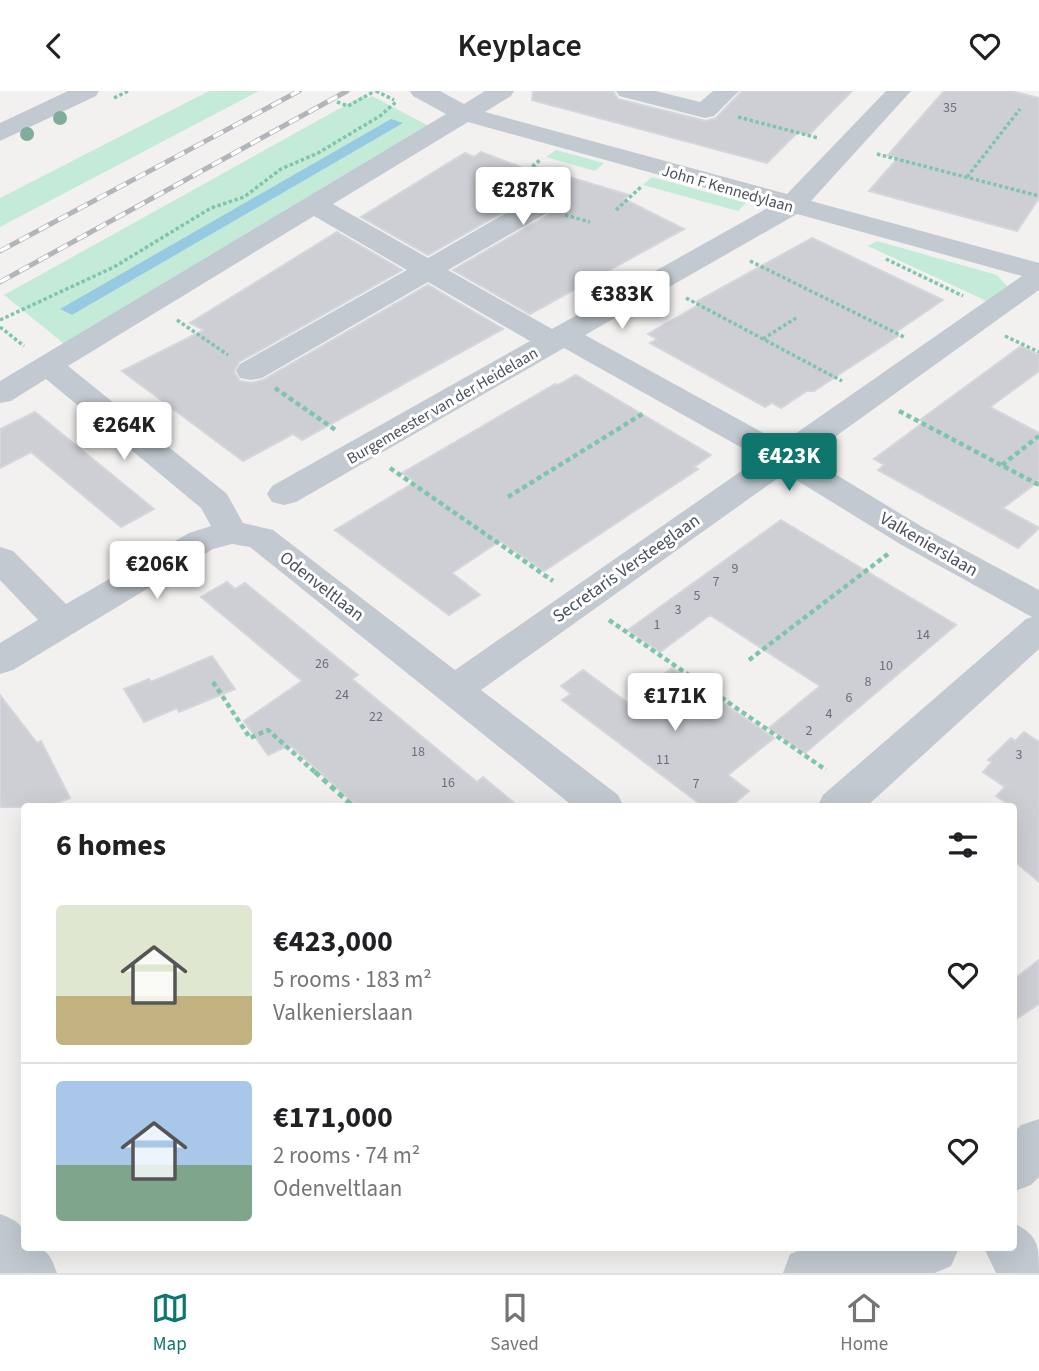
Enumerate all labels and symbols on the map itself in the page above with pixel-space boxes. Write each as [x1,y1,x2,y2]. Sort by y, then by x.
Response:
house number: 35 [943,98,957,118]
street label: John F Kennedylaan [659,160,796,218]
pin: €287K [474,167,572,227]
pin: €383K [573,271,671,331]
street label: Burgemeester van der Heidelaan [343,342,542,470]
pin: €264K [75,403,173,462]
pin: €423K [740,433,838,493]
street label: Valkenierslaan [875,506,982,583]
street label: Secretaris Versteeglaan [548,508,705,629]
pin: €206K [108,541,206,601]
street label: Odenveltlaan [274,545,369,627]
house number: 9 [732,559,739,579]
house number: 7 [713,572,720,592]
house number: 5 [694,586,701,606]
house number: 3 [675,600,682,620]
house number: 1 [654,615,661,635]
house number: 14 [916,625,930,645]
house number: 26 [315,654,329,674]
house number: 10 [879,656,893,676]
house number: 8 [865,672,872,692]
pin: €171K [626,673,724,733]
house number: 24 [335,685,349,705]
house number: 6 [846,688,853,708]
house number: 4 [826,704,833,724]
house number: 22 [369,707,383,727]
house number: 2 [806,721,813,741]
house number: 18 [411,742,425,762]
house number: 3 [1016,745,1023,765]
house number: 11 [656,750,670,770]
house number: 16 [441,773,455,793]
house number: 7 [693,774,700,794]

